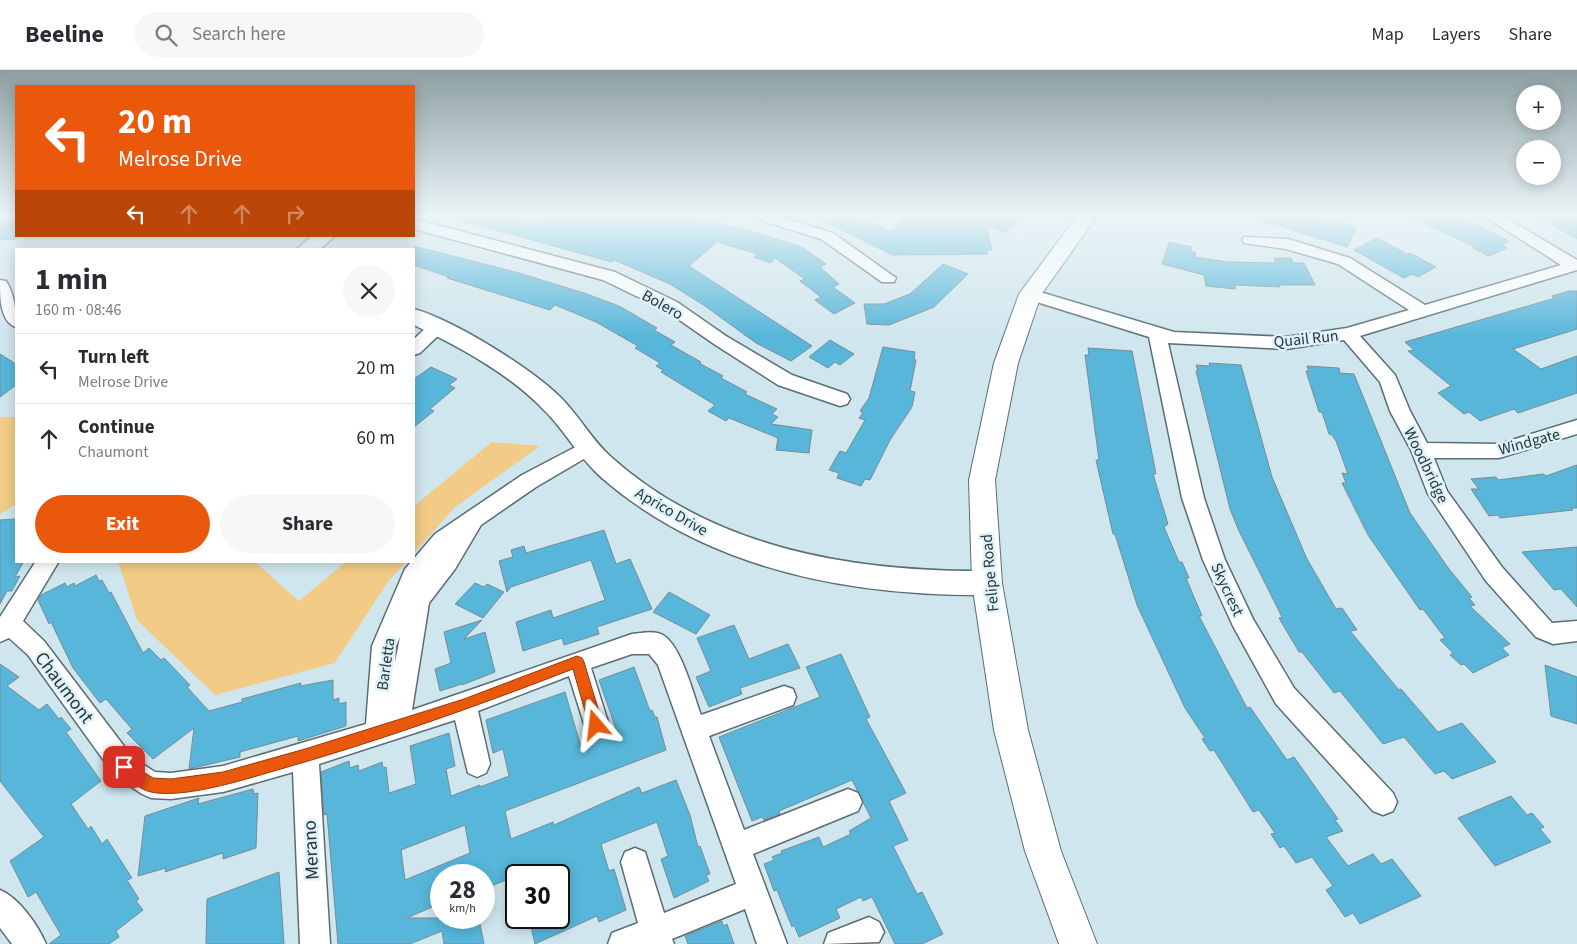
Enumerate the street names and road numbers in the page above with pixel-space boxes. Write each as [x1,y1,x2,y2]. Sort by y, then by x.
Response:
street label: Bolero [638,285,687,325]
street label: Quail Run [1273,325,1340,353]
street label: Windgate [1496,423,1563,461]
street label: Woodbridge [1398,424,1454,507]
street label: Aprico Drive [631,482,712,542]
street label: Felipe Road [976,533,1004,613]
street label: Skycrest [1205,559,1249,620]
street label: Barletta [371,636,401,692]
street label: Chaumont [28,646,100,730]
street label: Merano [296,819,327,880]

